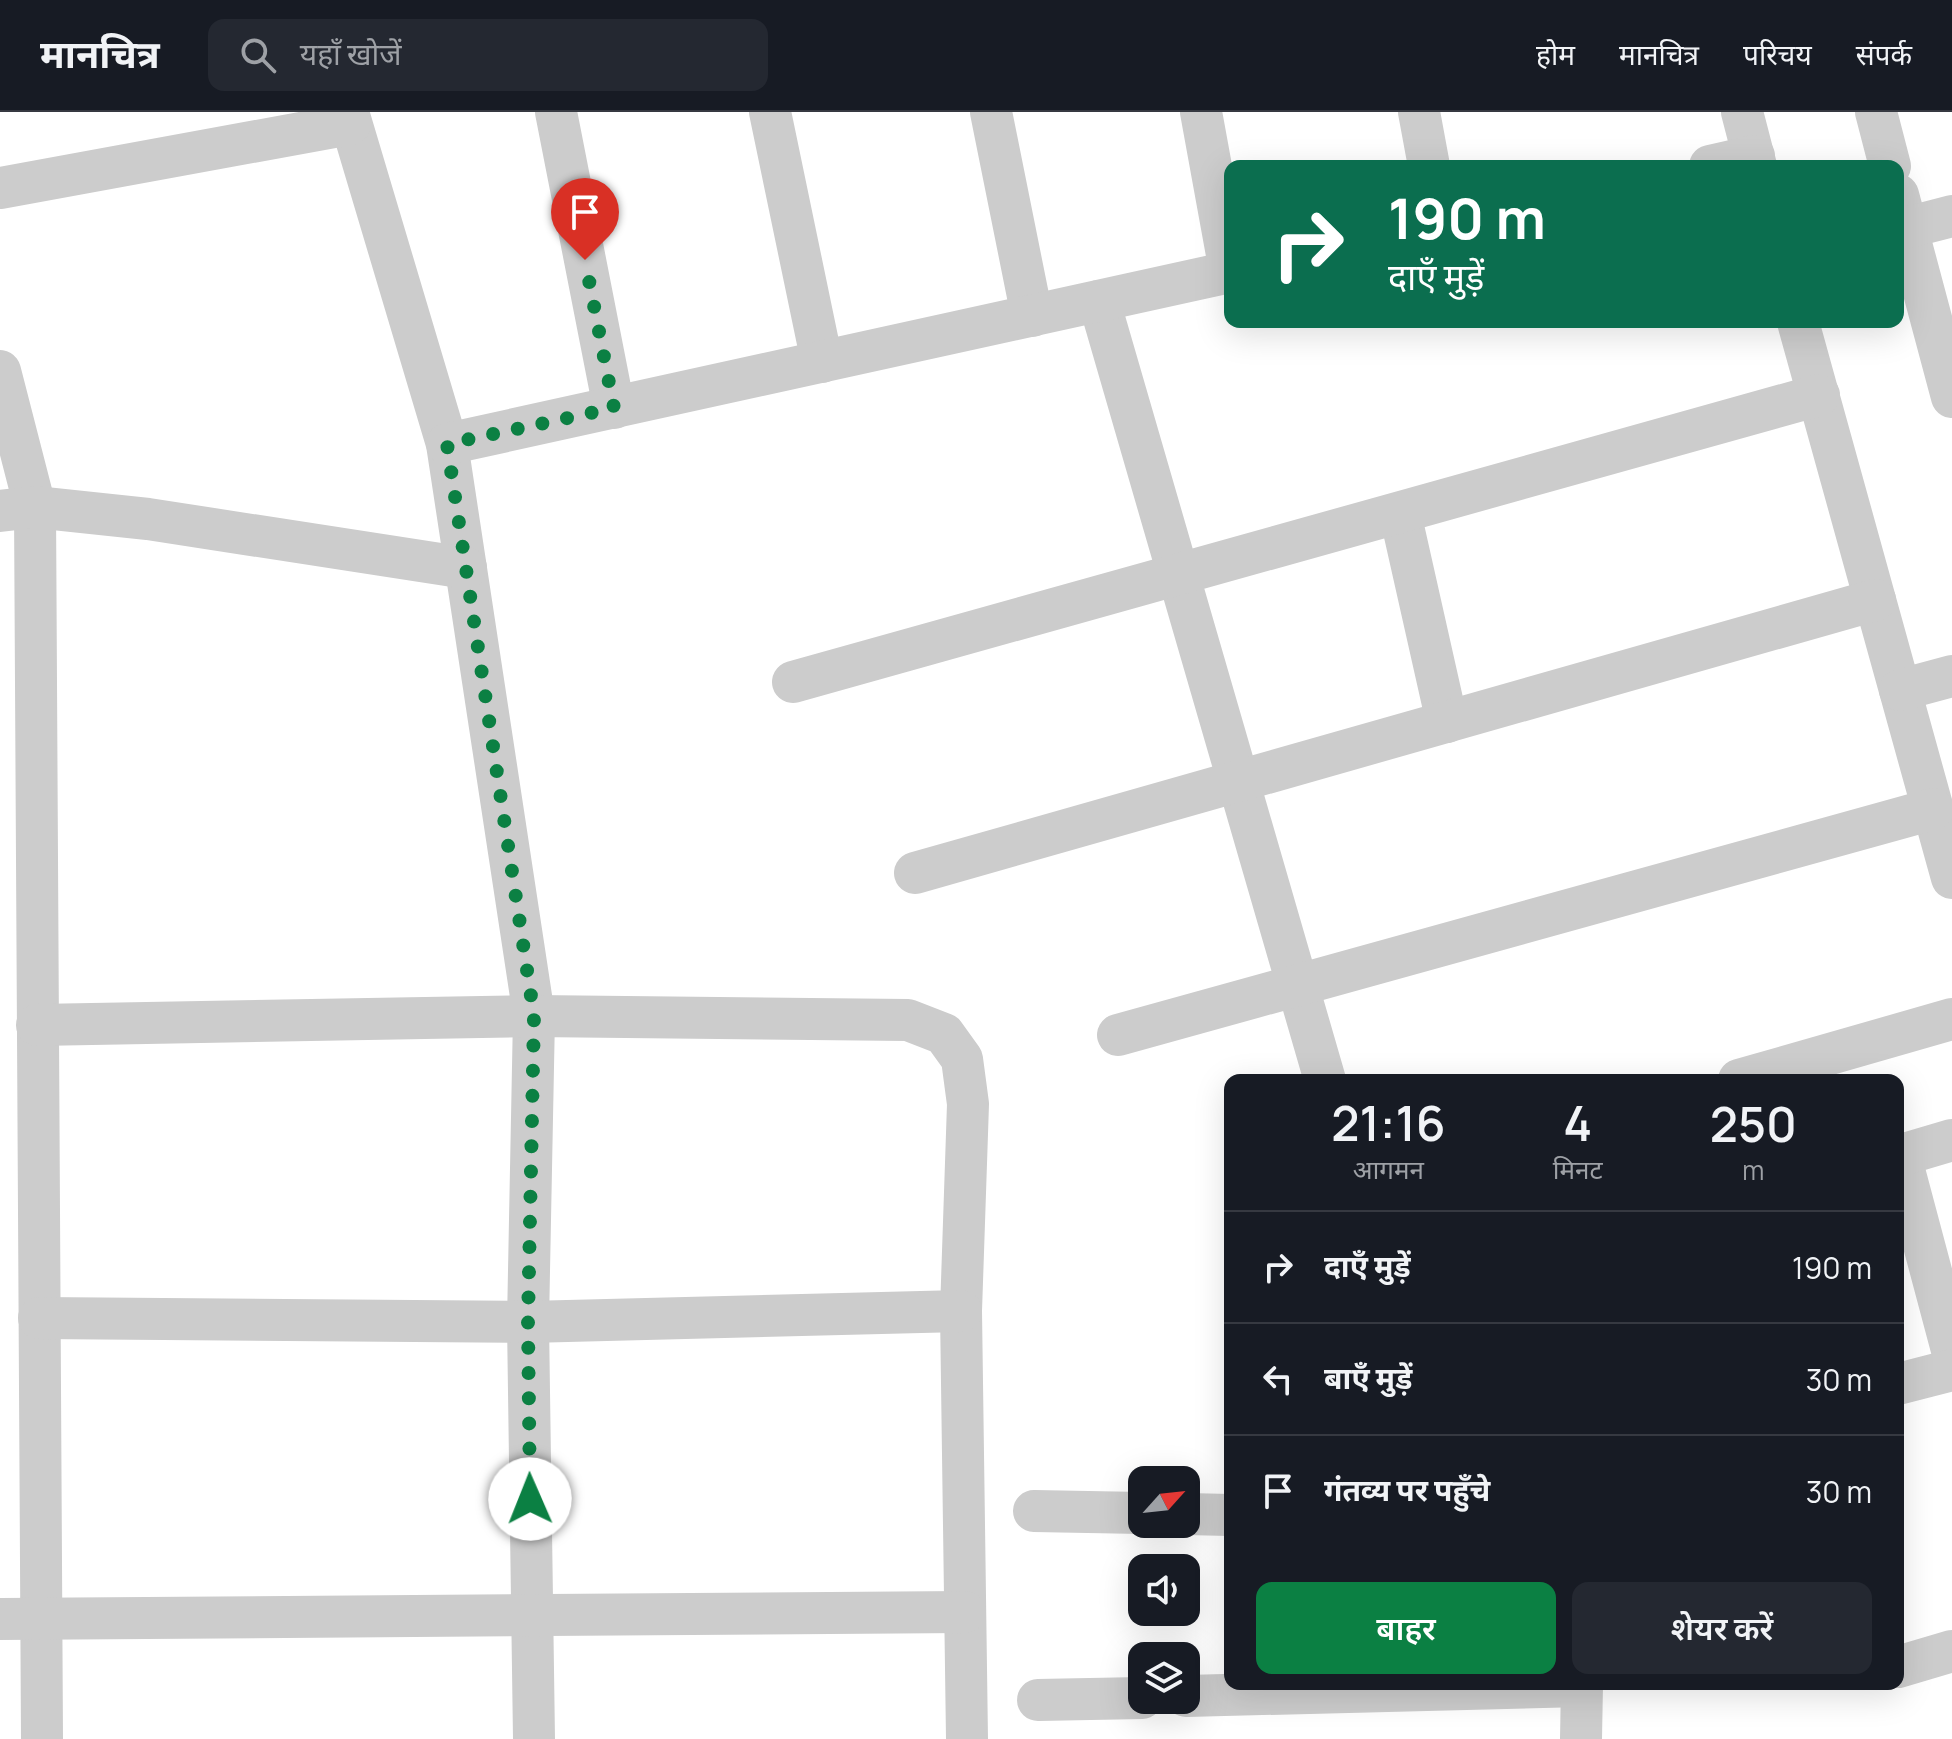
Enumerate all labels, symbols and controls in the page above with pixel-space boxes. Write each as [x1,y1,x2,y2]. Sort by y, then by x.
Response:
search box [208,19,768,91]
text: मानचित्र [40,27,160,79]
icon: search [236,33,280,77]
text: यहाँ खोजें [300,33,401,74]
text: होम [1536,35,1575,73]
text: मानचित्र [1619,35,1699,73]
text: परिचय [1743,35,1812,73]
text: संपर्क [1856,35,1912,73]
pin [551,178,619,260]
text: 190 m [1388,179,1546,256]
icon: arrive [563,190,607,234]
icon: right [1256,192,1360,296]
text: दाएँ मुड़ें [1388,252,1484,301]
text: 21:16 [1331,1090,1445,1155]
text: 4 [1563,1090,1592,1155]
text: 250 [1710,1091,1797,1156]
text: आगमन [1353,1151,1424,1187]
text: मिनट [1553,1151,1603,1187]
text: m [1742,1152,1764,1188]
icon: right [1256,1245,1300,1289]
text: दाएँ मुड़ें [1324,1245,1411,1286]
text: 190 m [1792,1247,1872,1288]
icon: left [1256,1357,1300,1401]
text: बाएँ मुड़ें [1324,1357,1412,1398]
text: 30 m [1806,1359,1872,1400]
position arrow [488,1457,572,1541]
north arrow [1128,1466,1200,1538]
map controls [1128,1466,1200,1714]
icon: arrive [1256,1469,1300,1513]
text: गंतव्य पर पहुँचे [1324,1469,1490,1510]
text: 30 m [1806,1471,1872,1512]
button: sound [1128,1554,1200,1626]
button: बाहर [1256,1582,1556,1674]
button: शेयर करें [1572,1582,1872,1674]
button: layers [1128,1642,1200,1714]

